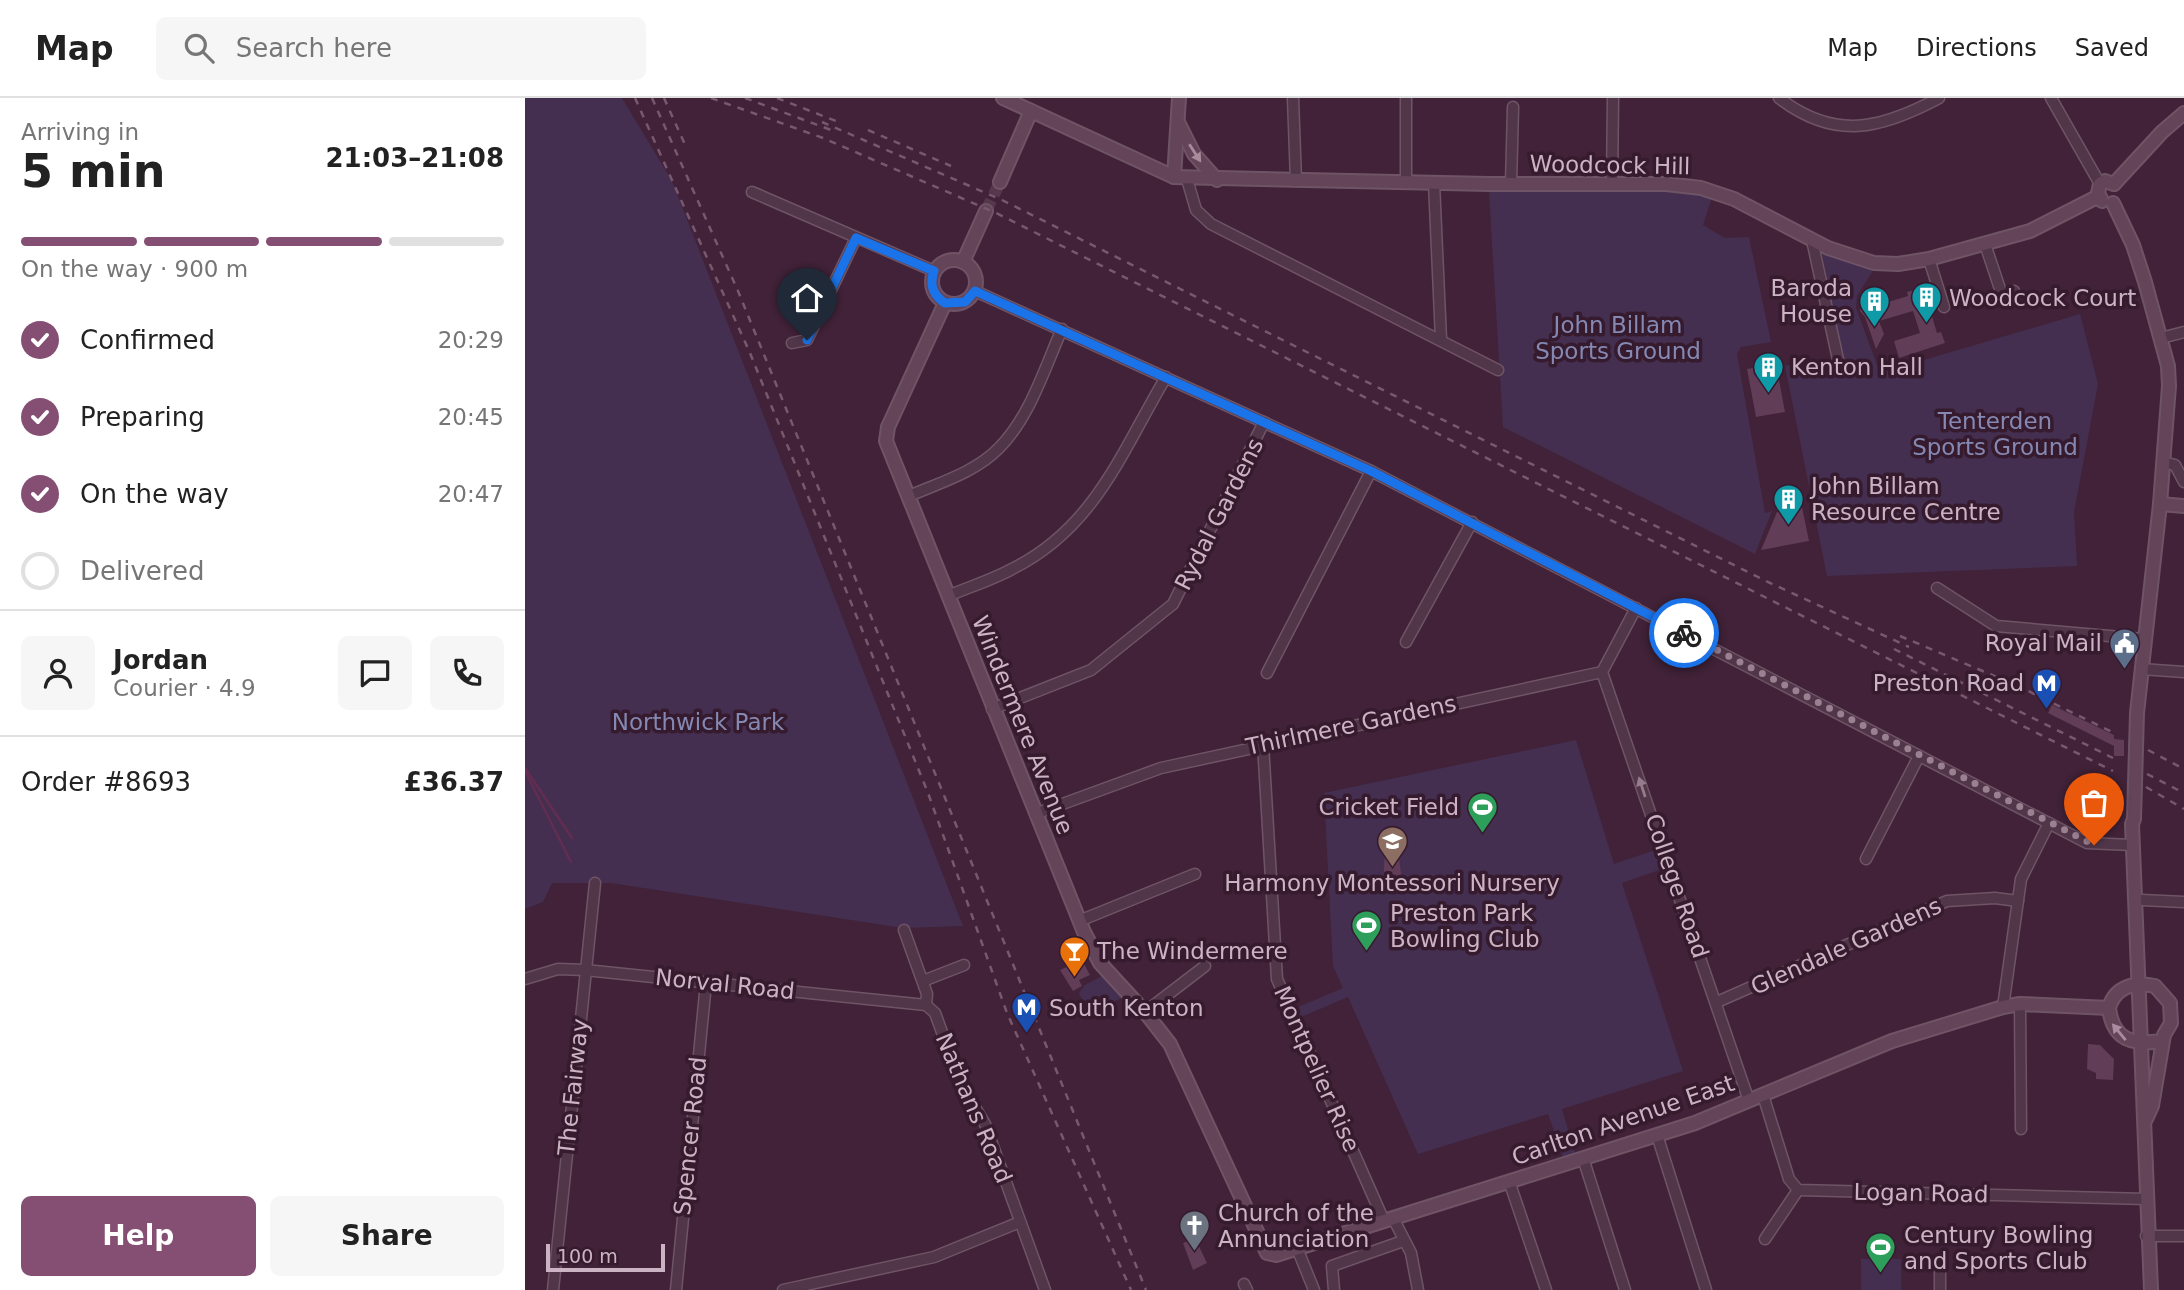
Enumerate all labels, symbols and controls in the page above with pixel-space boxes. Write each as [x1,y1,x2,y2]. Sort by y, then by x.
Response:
search box [156,17,646,80]
text: Map [35,29,114,68]
icon: search [180,29,218,67]
text: Search here [236,33,392,63]
text: Map [1827,34,1878,62]
text: Directions [1916,34,2037,62]
text: Saved [2075,34,2149,62]
text: Arriving in [21,119,139,145]
text: 21:03–21:08 [325,143,504,173]
text: 5 min [21,144,165,198]
one-way arrow [1189,144,1202,163]
street label: Woodcock Hill [1529,151,1691,179]
text: On the way · 900 m [21,256,248,282]
pin [777,268,837,340]
place label: Baroda House [1770,275,1852,327]
icon: home [788,279,826,317]
building icon: Woodcock Court [1909,281,1943,325]
building icon: Baroda House [1858,284,1892,328]
place label: Woodcock Court [1949,285,2136,311]
park label: John Billam Sports Ground [1535,312,1701,364]
icon: check [21,321,59,359]
text: Confirmed [80,325,215,355]
text: 20:29 [438,327,504,353]
building icon: Kenton Hall [1751,350,1785,394]
place label: Kenton Hall [1791,354,1923,380]
icon: check [21,398,59,436]
text: Preparing [80,402,205,432]
text: 20:45 [438,404,504,430]
park label: Tenterden Sports Ground [1912,408,2078,460]
street label: Rydal Gardens [1170,434,1268,594]
place label: John Billam Resource Centre [1809,473,2001,525]
icon: check [21,475,59,513]
text: On the way [80,479,229,509]
text: 20:47 [438,481,504,507]
building icon: John Billam Resource Centre [1771,482,1805,526]
text: Delivered [80,556,204,586]
courier [1649,598,1719,668]
street label: Windermere Avenue [967,612,1079,838]
icon: bike [1665,614,1703,652]
public building icon: Royal Mail [2108,626,2142,670]
place label: Royal Mail [1985,630,2102,656]
button: person [21,636,95,710]
button: chat [338,636,412,710]
button: phone [430,636,504,710]
text: Jordan [113,645,208,675]
metro station icon: Preston Road [2030,666,2064,710]
place label: Preston Road [1873,670,2024,696]
text: Courier · 4.9 [113,675,256,701]
street label: Thirlmere Gardens [1243,690,1458,760]
park label: Northwick Park [612,709,785,735]
text: Order #8693 [21,767,191,797]
text: £36.37 [404,767,504,797]
pin [2064,773,2124,845]
one-way arrow [1636,776,1647,797]
icon: bag [2075,784,2113,822]
sports icon: Cricket Field [1465,790,1499,834]
place label: Cricket Field [1318,794,1459,820]
street label: College Road [1640,810,1714,962]
school or university icon: Harmony Montessori Nursery [1375,825,1409,869]
place label: Harmony Montessori Nursery [1224,870,1560,896]
street label: Glendale Gardens [1747,892,1945,1000]
place label: Preston Park Bowling Club [1390,900,1540,952]
sports icon: Preston Park Bowling Club [1350,909,1384,953]
bar icon: The Windermere [1057,934,1091,978]
place label: The Windermere [1096,938,1288,964]
street label: Norval Road [654,964,796,1004]
street label: Montpelier Rise [1269,982,1365,1156]
metro station icon: South Kenton [1009,991,1043,1035]
place label: South Kenton [1049,995,1204,1021]
street label: The Fairway [553,1017,593,1158]
one-way arrow [2112,1023,2127,1041]
street label: Nathans Road [931,1029,1017,1187]
street label: Spencer Road [669,1055,711,1217]
street label: Carlton Avenue East [1508,1070,1738,1170]
street label: Logan Road [1853,1179,1989,1207]
button: Help [21,1196,256,1276]
button: Share [270,1196,504,1276]
place label: Church of the Annunciation [1218,1200,1374,1252]
church icon: Church of the Annunciation [1178,1209,1212,1253]
place label: Century Bowling and Sports Club [1904,1222,2093,1274]
sports icon: Century Bowling and Sports Club [1864,1231,1898,1275]
scale bar [546,1241,665,1273]
text: 100 m [557,1245,618,1267]

